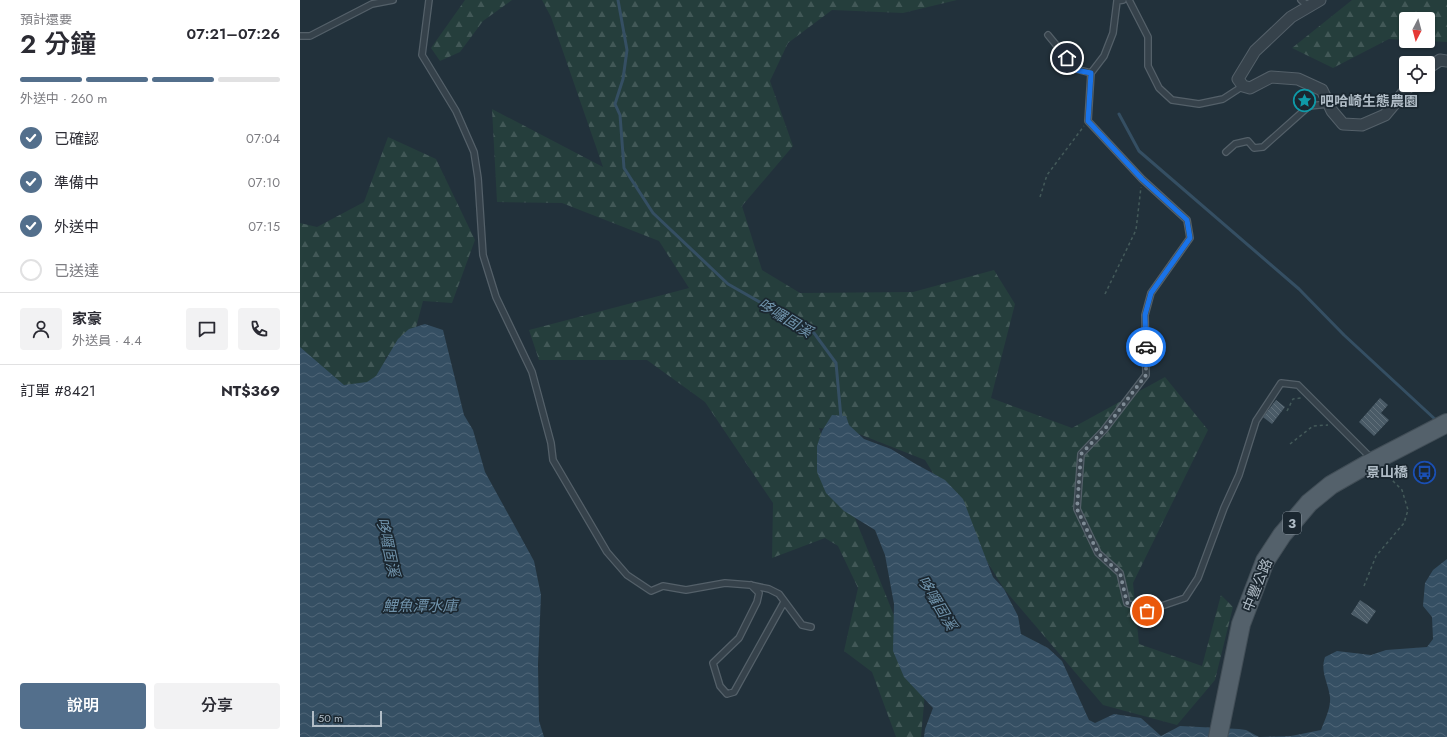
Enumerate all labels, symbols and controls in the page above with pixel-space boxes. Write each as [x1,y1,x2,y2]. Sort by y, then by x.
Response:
text: 預計還要 [20,10,72,29]
north arrow [1399,12,1435,48]
map controls [1399,12,1435,92]
text: 07:21–07:26 [187,23,280,45]
text: 2 分鐘 [20,25,96,63]
pin [1050,41,1084,75]
icon: home [1056,47,1078,69]
button: locate [1399,56,1435,92]
place icon: 吧哈崎生態農園 [1291,88,1317,114]
text: 外送中 · 260 m [20,89,107,108]
place label: 吧哈崎生態農園 [1320,91,1418,111]
icon: check [20,127,42,149]
text: 已確認 [54,128,99,150]
text: 07:04 [246,129,280,148]
icon: check [20,171,42,193]
text: 準備中 [54,172,99,194]
text: 07:10 [248,173,280,192]
icon: check [20,215,42,237]
text: 外送中 [54,216,99,238]
text: 07:15 [248,217,280,236]
text: 已送達 [54,260,99,282]
water label: 哆囉固溪 [754,293,818,344]
button: person [20,308,62,350]
text: 家豪 [72,308,102,330]
button: chat [186,308,228,350]
button: phone [238,308,280,350]
courier [1126,327,1166,367]
text: 外送員 · 4.4 [72,331,142,350]
icon: car [1135,336,1157,358]
text: 訂單 #8421 [20,380,96,402]
text: NT$369 [221,380,280,402]
bus stop icon: 景山橋 [1411,459,1437,485]
place label: 景山橋 [1366,462,1408,482]
road number: 3 [1283,512,1301,534]
water label: 哆囉固溪 [371,515,405,581]
street label: 中豐公路 [1237,555,1277,615]
water label: 哆囉固溪 [912,572,963,636]
pin [1130,594,1164,628]
water label: 鯉魚潭水庫 [382,595,460,617]
icon: bag [1136,600,1158,622]
button: 說明 [20,683,146,729]
button: 分享 [154,683,280,729]
scale bar [312,709,382,728]
text: 50 m [318,710,343,726]

